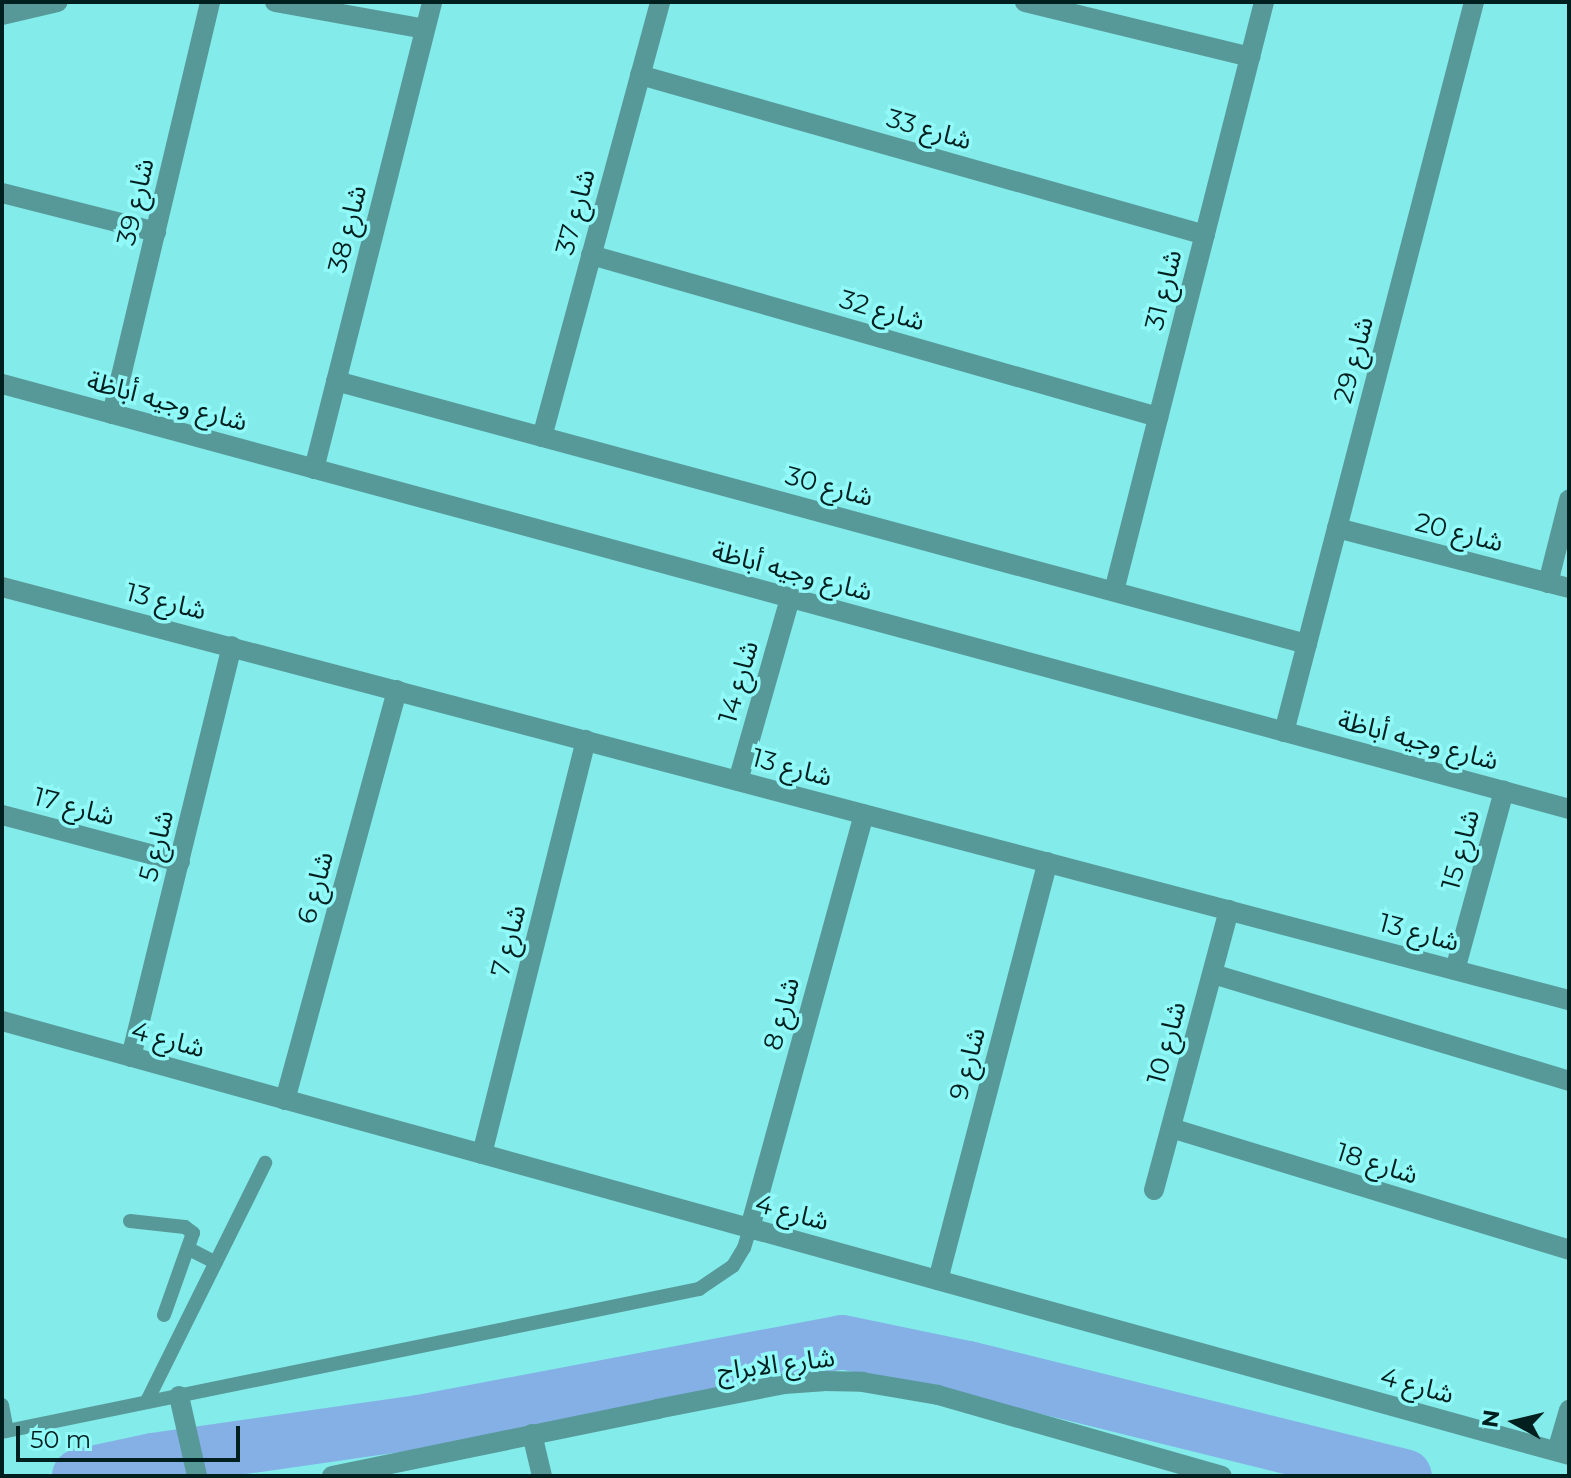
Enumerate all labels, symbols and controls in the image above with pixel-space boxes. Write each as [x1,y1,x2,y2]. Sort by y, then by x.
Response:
street label: شارع 33 [883,103,975,157]
street label: شارع 39 [111,156,161,248]
street label: شارع 37 [550,166,602,258]
street label: شارع 38 [322,182,374,276]
street label: شارع 31 [1139,247,1189,333]
street label: شارع 32 [836,284,928,338]
street label: شارع 29 [1328,313,1380,407]
street label: شارع وجيه أباظة [84,366,250,438]
street label: شارع 30 [782,460,876,514]
street label: شارع 20 [1412,507,1506,559]
street label: شارع وجيه أباظة [709,536,875,608]
street label: شارع 13 [123,577,209,627]
street label: شارع 14 [712,637,766,727]
street label: شارع وجيه أباظة [1335,705,1501,777]
street label: شارع 13 [749,742,835,794]
street label: شارع 17 [30,781,118,833]
street label: شارع 5 [133,807,181,885]
street label: شارع 15 [1435,807,1487,893]
street label: شارع 6 [291,849,341,927]
street label: شارع 7 [485,902,533,980]
street label: شارع 13 [1376,907,1462,959]
street label: شارع 8 [757,974,807,1054]
street label: شارع 10 [1141,998,1193,1088]
street label: شارع 4 [128,1015,208,1065]
street label: شارع 9 [943,1025,993,1103]
street label: شارع 18 [1333,1137,1421,1191]
street label: شارع 4 [752,1188,832,1238]
street label: شارع الابراج [715,1342,837,1388]
street label: شارع 4 [1377,1361,1457,1411]
north arrow [1475,1382,1555,1462]
text: N [1476,1408,1505,1429]
scale bar [20,1410,244,1460]
text: 50 m [30,1425,91,1454]

